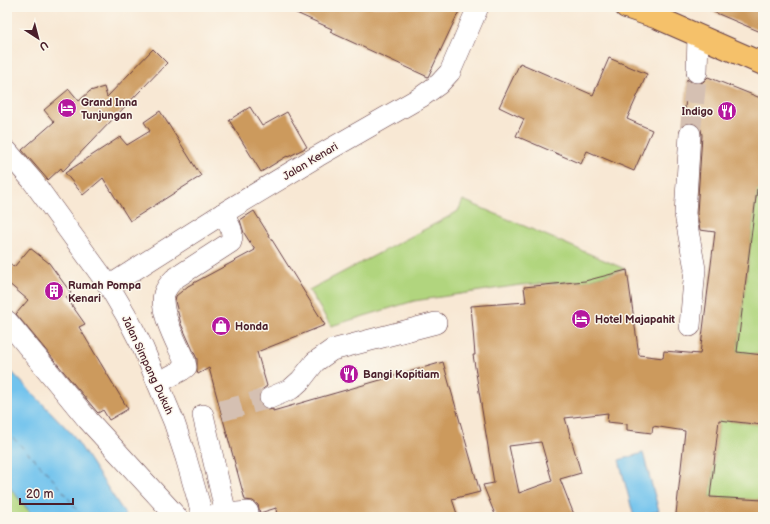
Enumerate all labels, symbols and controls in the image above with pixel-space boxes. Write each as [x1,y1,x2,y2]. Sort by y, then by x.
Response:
north arrow [18,18,58,58]
text: U [36,38,51,53]
place label: Grand Inna Tunjungan [81,96,137,122]
hotel icon: Grand Inna Tunjungan [56,97,78,119]
restaurant icon: Indigo [716,100,738,122]
place label: Indigo [681,105,713,118]
street label: Jalan Kenari [280,140,340,183]
place label: Rumah Pompa Kenari [68,279,141,305]
building icon: Rumah Pompa Kenari [43,280,65,302]
hotel icon: Hotel Majapahit [570,308,592,330]
place label: Hotel Majapahit [595,313,675,326]
street label: Jalan Simpang Dukuh [119,314,176,417]
shop icon: Honda [210,315,232,337]
place label: Honda [235,320,268,333]
restaurant icon: Bangi Kopitiam [338,363,360,385]
place label: Bangi Kopitiam [363,368,439,381]
scale bar [20,480,73,506]
text: 20 m [26,487,53,502]

